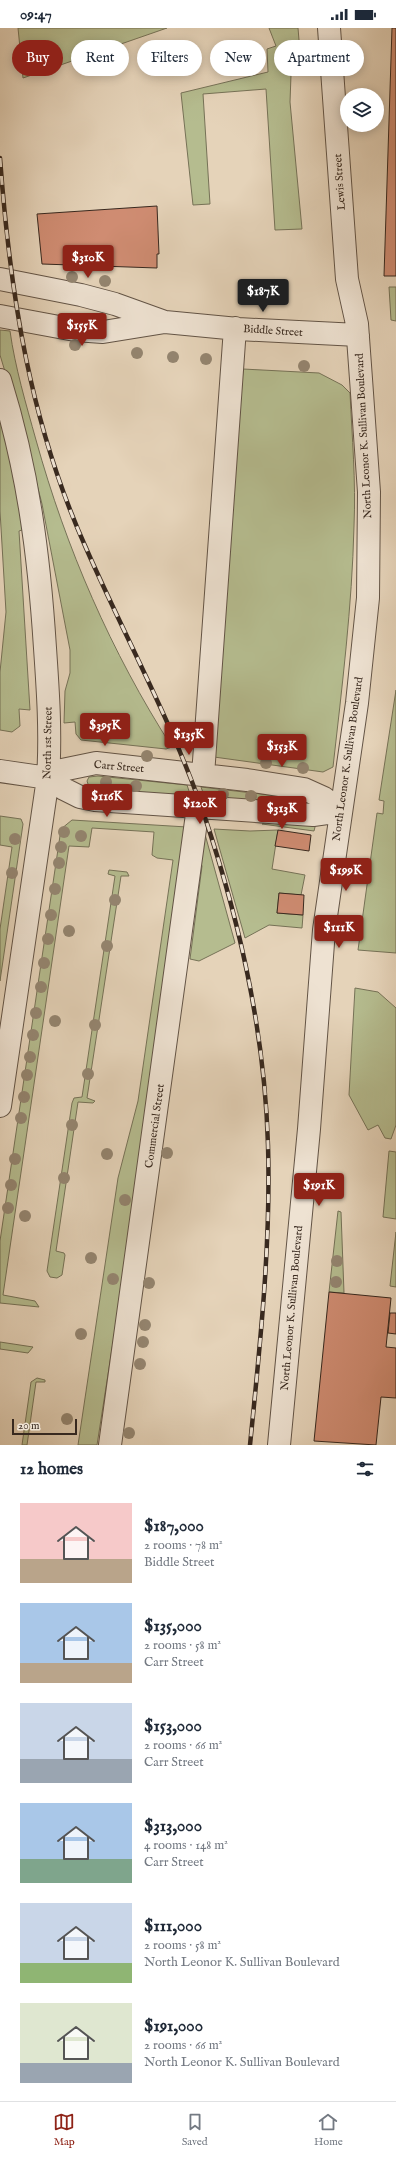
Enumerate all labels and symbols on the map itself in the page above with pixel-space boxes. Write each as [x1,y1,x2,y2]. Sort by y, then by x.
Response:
street label: Lewis Street [331,153,349,211]
pin: $310K [60,245,116,279]
pin: $187K [235,279,291,313]
pin: $155K [54,313,110,347]
street label: Biddle Street [243,322,303,340]
street label: North Leonor K. Sullivan Boulevard [353,353,375,519]
street label: North Leonor K. Sullivan Boulevard [330,676,366,842]
street label: North 1st Street [40,706,56,779]
pin: $395K [77,713,133,747]
pin: $135K [161,722,217,756]
pin: $153K [254,734,310,768]
street label: Carr Street [93,758,145,776]
pin: $116K [79,784,135,818]
pin: $120K [172,791,228,825]
pin: $313K [254,796,310,830]
pin: $199K [318,858,374,892]
pin: $111K [311,915,367,949]
street label: Commercial Street [142,1083,168,1169]
pin: $191K [291,1173,347,1207]
street label: North Leonor K. Sullivan Boulevard [278,1225,306,1391]
scale bar [12,1417,77,1436]

